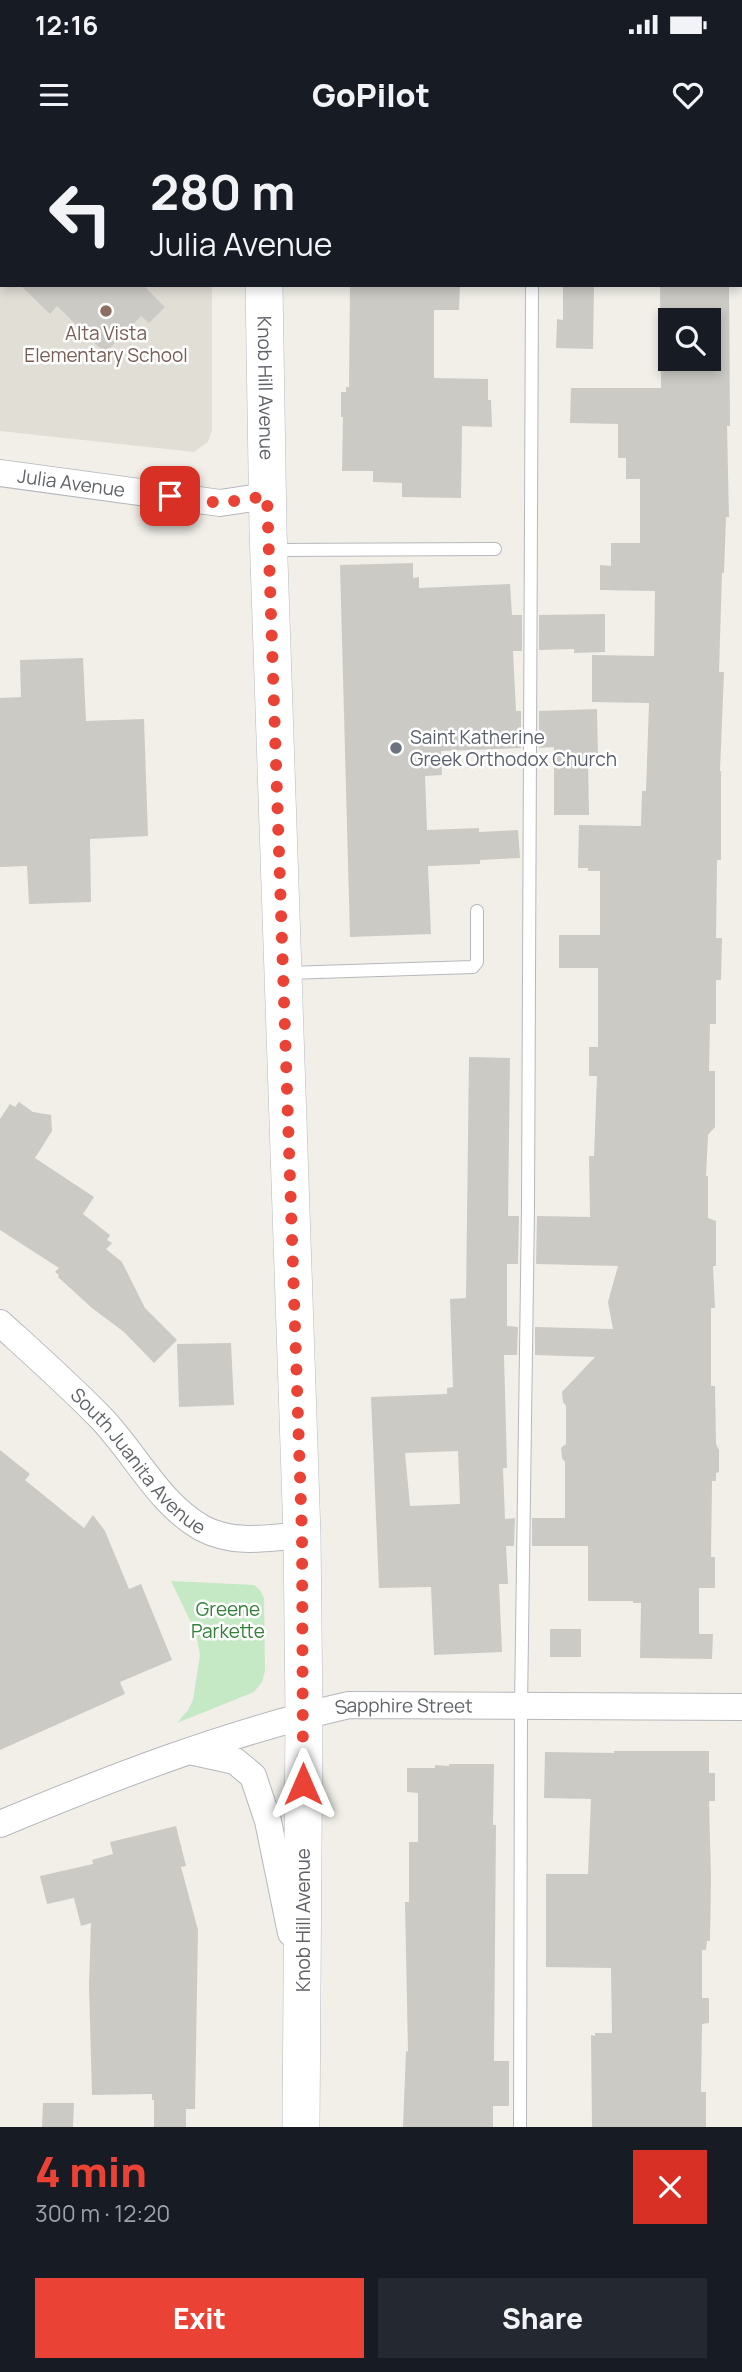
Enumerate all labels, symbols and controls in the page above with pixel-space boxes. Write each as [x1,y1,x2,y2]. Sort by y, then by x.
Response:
text: 12:16 [35,7,98,43]
text: GoPilot [312,73,430,117]
icon: menu [35,76,73,114]
icon: heart [669,76,707,114]
text: 280 m [150,158,295,225]
icon: left [35,168,126,259]
text: Julia Avenue [150,222,333,266]
marker: Alta Vista Elementary School [98,303,114,319]
map controls [658,308,721,371]
button: search [658,308,721,371]
street label: Knob Hill Avenue [252,316,280,460]
place label: Alta Vista Elementary School [24,320,188,368]
street label: Julia Avenue [16,463,127,503]
pin [140,466,200,526]
icon: arrive [151,477,189,515]
place label: Saint Katherine Greek Orthodox Church [410,724,617,772]
marker: Saint Katherine Greek Orthodox Church [388,740,404,756]
street label: South Juanita Avenue [65,1382,211,1540]
park label: Greene Parkette [191,1596,265,1644]
street label: Sapphire Street [332,1692,473,1721]
position arrow [266,1747,340,1821]
street label: Knob Hill Avenue [290,1848,316,1992]
text: 4 min [35,2142,147,2200]
button: close [633,2150,707,2224]
text: 300 m · 12:20 [35,2197,170,2229]
button: Exit [35,2278,364,2358]
button: Share [378,2278,707,2358]

